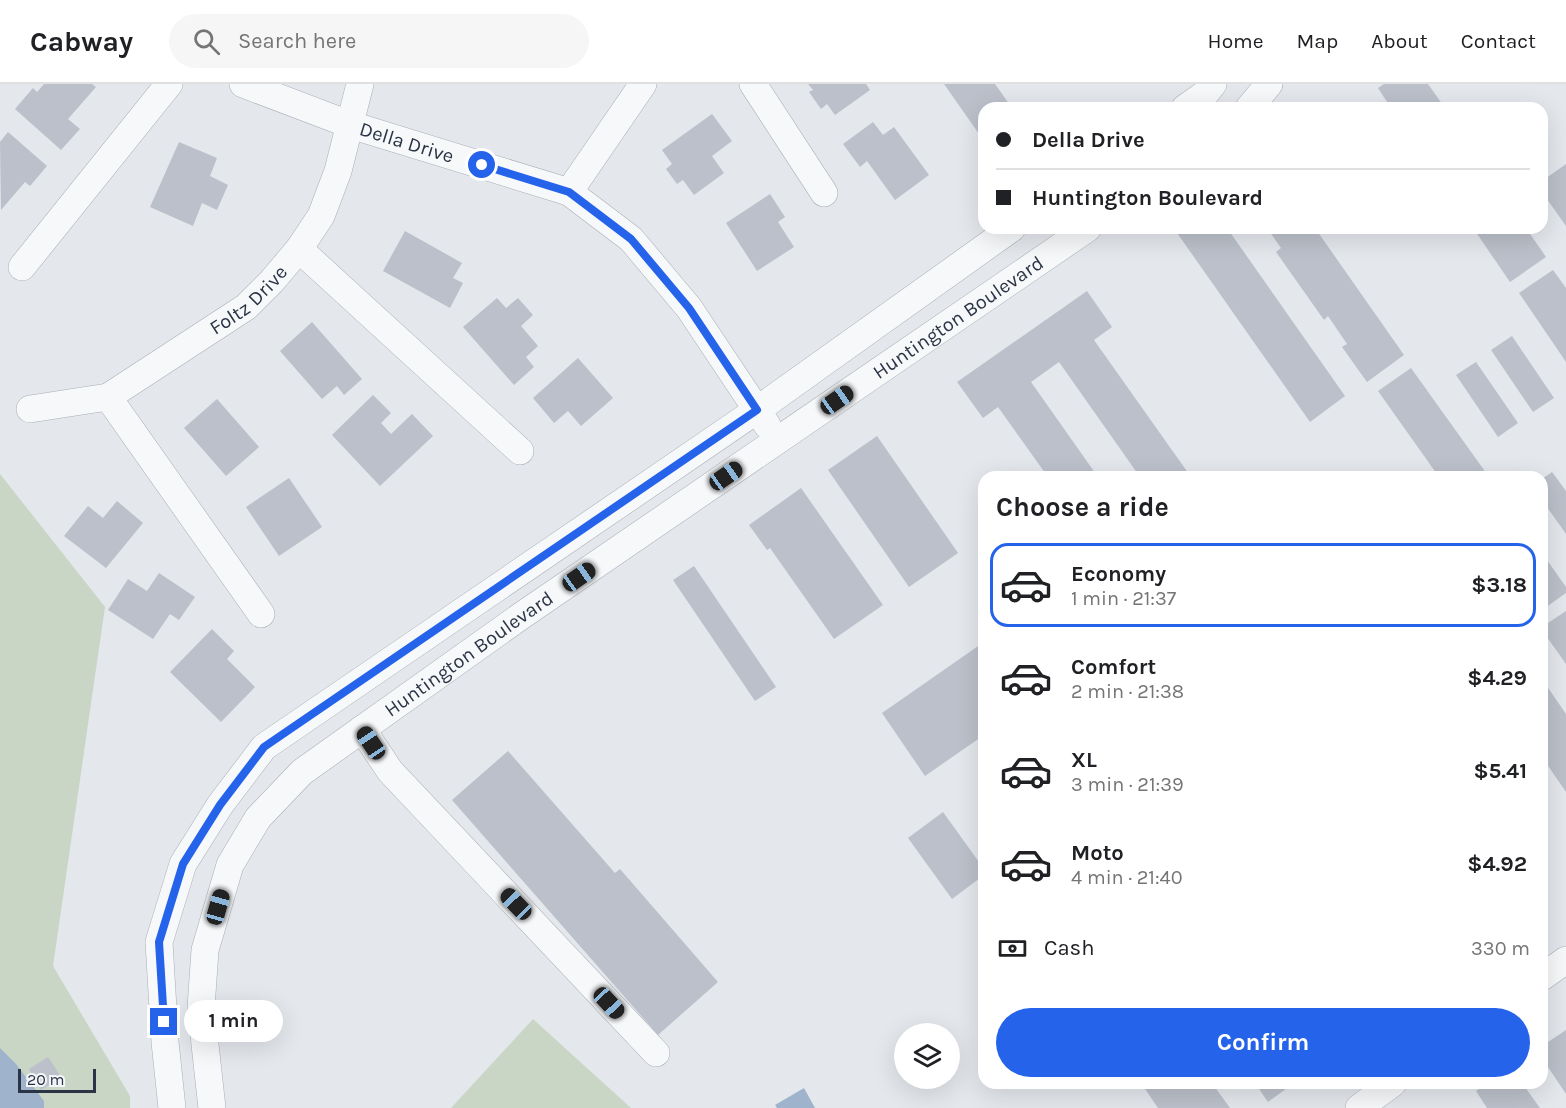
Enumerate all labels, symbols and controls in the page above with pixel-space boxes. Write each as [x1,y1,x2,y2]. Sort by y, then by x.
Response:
search box [169,14,589,68]
text: Cabway [30,25,133,58]
icon: search [190,25,223,58]
text: Search here [238,28,356,54]
text: Home [1208,29,1264,53]
text: Map [1297,29,1338,53]
text: About [1371,29,1428,53]
text: Contact [1461,29,1536,53]
street label: Della Drive [357,117,457,168]
text: Della Drive [1032,127,1145,153]
route start [468,151,495,178]
text: Huntington Boulevard [1032,185,1263,211]
street label: Huntington Boulevard [869,251,1048,384]
street label: Foltz Drive [206,261,292,340]
car [817,382,857,418]
car [706,458,746,494]
text: Choose a ride [996,491,1169,523]
icon: car [999,558,1053,612]
car [559,559,599,595]
text: Economy [1071,561,1166,587]
text: $3.18 [1471,572,1527,598]
street label: Huntington Boulevard [380,587,558,722]
text: 1 min · 21:37 [1071,587,1176,610]
icon: car [999,651,1053,705]
text: Comfort [1071,654,1156,680]
text: $4.29 [1467,665,1527,691]
text: 2 min · 21:38 [1071,680,1184,703]
car [353,723,389,763]
icon: car [999,744,1053,798]
text: XL [1071,747,1097,773]
text: $5.41 [1473,758,1527,784]
text: 3 min · 21:39 [1071,773,1184,796]
icon: car [999,837,1053,891]
text: Moto [1071,840,1124,866]
text: $4.92 [1467,851,1527,877]
text: 4 min · 21:40 [1071,866,1183,889]
car [497,885,535,923]
car [204,887,232,927]
icon: cash [996,932,1029,965]
text: Cash [1044,935,1094,961]
text: 330 m [1471,937,1530,960]
car [590,984,628,1022]
callout: 1 min [185,1001,284,1043]
route end [150,1008,177,1035]
button: Confirm [996,1008,1530,1077]
text: 1 min [208,1009,259,1032]
map controls [894,1023,960,1089]
button: layers [894,1023,960,1089]
scale bar [18,1066,96,1094]
text: 20 m [27,1070,65,1089]

